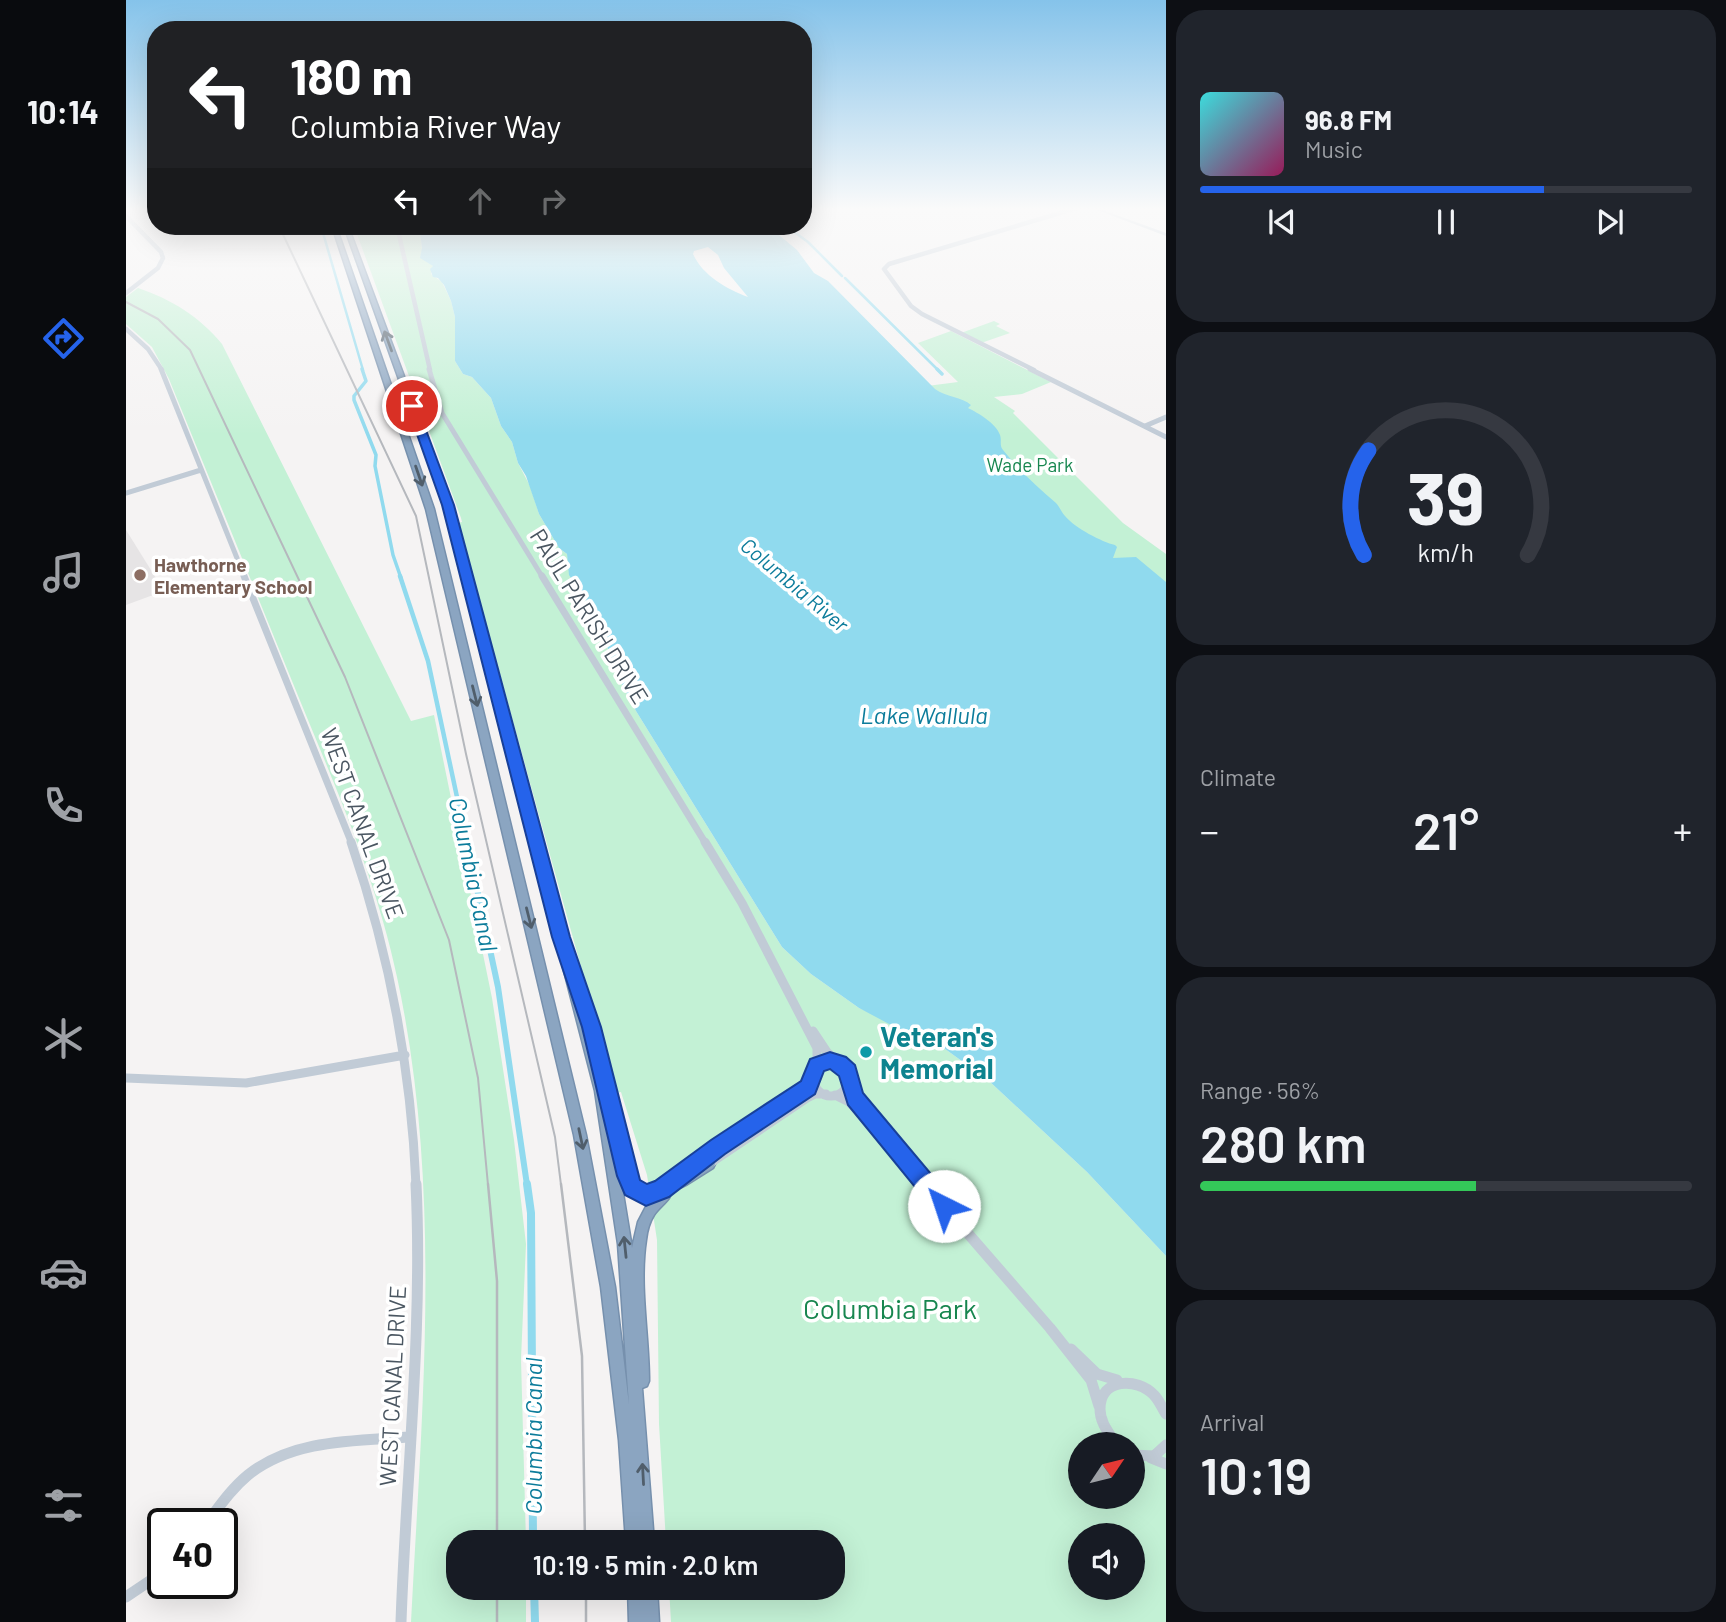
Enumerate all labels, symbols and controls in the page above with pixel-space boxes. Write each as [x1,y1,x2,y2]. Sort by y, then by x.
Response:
text: 180 m [290,46,413,105]
icon: left [175,49,266,140]
text: 10:14 [27,92,99,130]
text: 96.8 FM [1305,104,1392,135]
text: Columbia River Way [290,106,561,144]
text: Music [1305,135,1363,163]
icon: left [388,182,426,220]
icon: ahead [461,182,499,220]
icon: right [534,182,572,220]
icon: previous [1263,203,1301,241]
icon: pause [1427,203,1465,241]
icon: next [1591,203,1629,241]
icon: directions [39,314,88,363]
one-way arrow [381,331,393,353]
pin [382,376,442,436]
icon: arrive [393,387,431,425]
text: 39 [1407,452,1485,540]
park label: Wade Park [986,453,1074,476]
one-way arrow [413,465,426,487]
street label: PAUL PARISH DRIVE [525,523,655,709]
water label: Columbia River [736,532,854,637]
text: km/h [1418,536,1474,566]
icon: music [39,548,88,597]
place label: Hawthorne Elementary School [154,553,312,598]
marker: Hawthorne Elementary School [132,567,148,583]
one-way arrow [469,685,482,707]
water label: Lake Wallula [860,700,988,729]
street label: WEST CANAL DRIVE [315,724,411,922]
text: Climate [1200,763,1276,791]
icon: phone [39,781,88,830]
water label: Columbia Canal [443,794,505,954]
text: 21° [1413,798,1479,860]
text: − [1200,807,1219,853]
text: + [1673,807,1692,853]
one-way arrow [523,906,536,928]
icon: climate [39,1014,88,1063]
place label: Veteran's Memorial [880,1019,994,1085]
marker: Veteran's Memorial [858,1044,874,1060]
text: Range · 56% [1200,1076,1320,1104]
text: 280 km [1200,1111,1367,1173]
one-way arrow [575,1127,589,1150]
position arrow [907,1169,981,1243]
one-way arrow [619,1236,632,1259]
icon: car [39,1248,88,1297]
street label: WEST CANAL DRIVE [373,1285,411,1487]
park label: Columbia Park [803,1291,977,1325]
water label: Columbia Canal [518,1357,547,1515]
text: Arrival [1200,1408,1264,1436]
north arrow [1068,1432,1144,1508]
map controls [1068,1432,1145,1600]
text: 10:19 [1200,1443,1312,1505]
one-way arrow [636,1462,649,1485]
icon: filters [39,1481,88,1530]
speed limit sign: 40 [147,1508,238,1599]
button: sound [1068,1523,1145,1600]
text: 10:19 · 5 min · 2.0 km [533,1549,758,1580]

